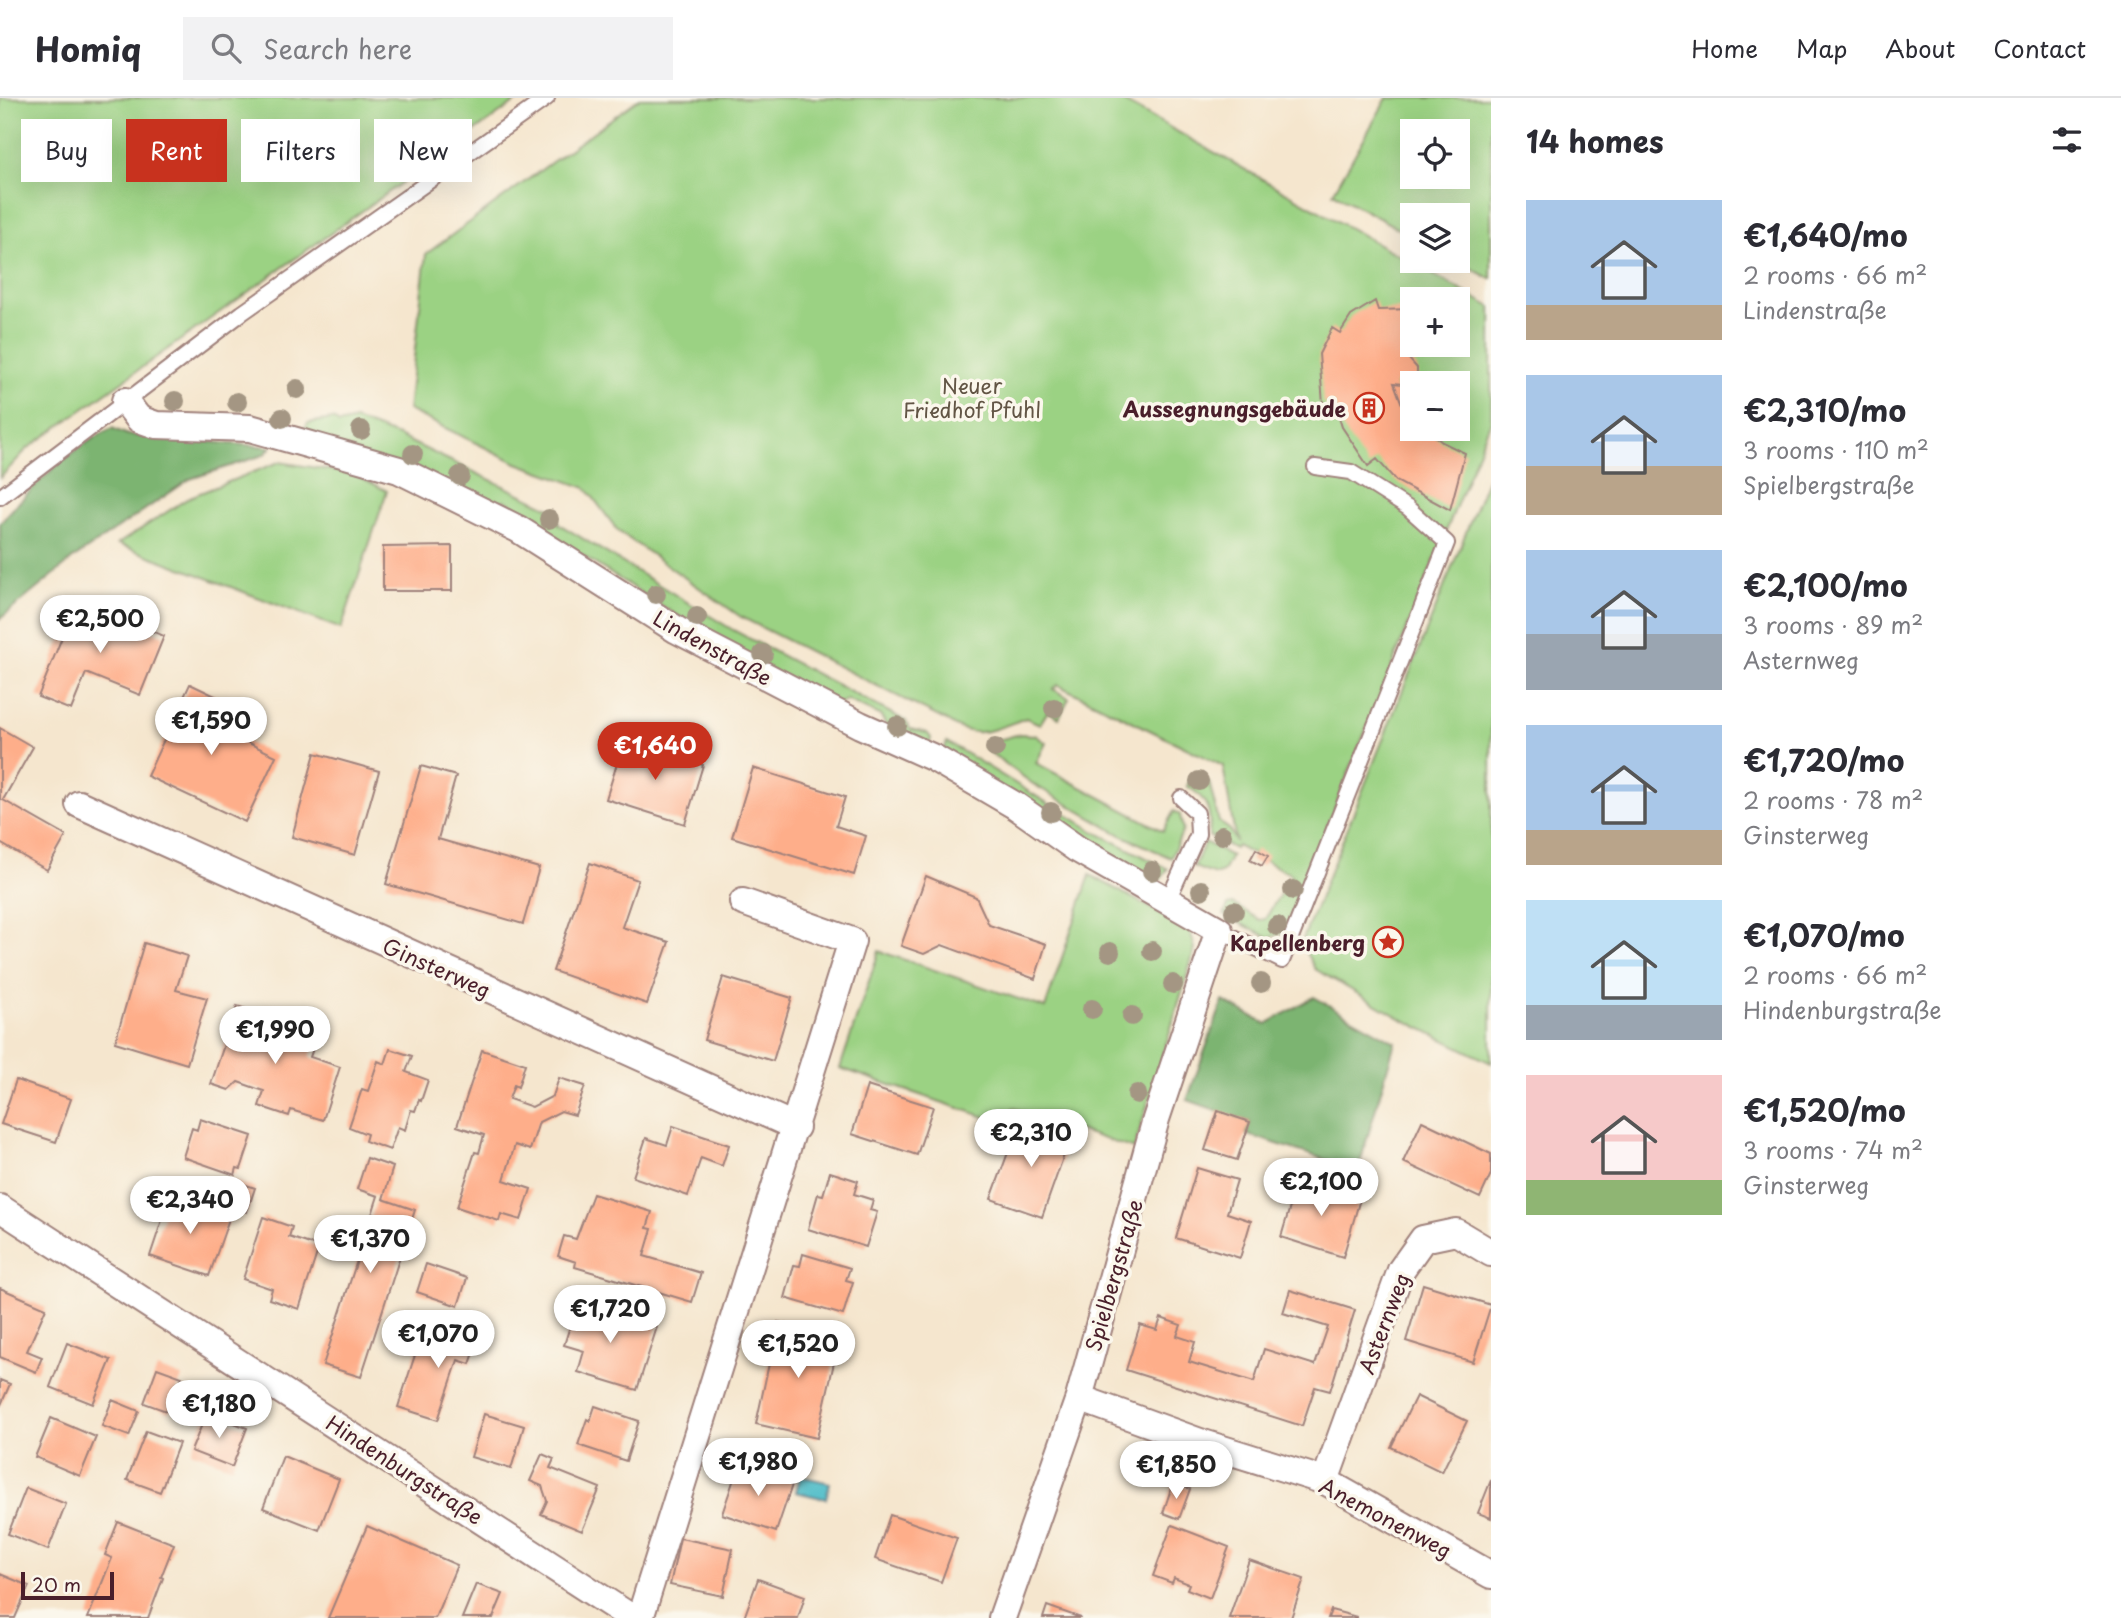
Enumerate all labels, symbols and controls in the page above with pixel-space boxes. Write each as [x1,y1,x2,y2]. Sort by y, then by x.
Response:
search box [183,17,673,80]
text: Homiq [35,23,141,73]
icon: search [207,29,245,67]
text: Search here [263,29,412,68]
text: Home [1691,30,1758,66]
text: Map [1796,30,1847,66]
text: About [1885,30,1955,66]
text: Contact [1993,30,2086,66]
text: 14 homes [1526,118,1664,163]
chip: Buy [21,119,112,182]
chip: Rent [126,119,227,182]
chip: Filters [241,119,360,182]
chip: New [374,119,472,182]
map controls [1400,119,1470,441]
button: locate [1400,119,1470,189]
icon: filters [2048,121,2086,159]
button: layers [1400,203,1470,273]
text: €1,640/mo [1743,212,1908,257]
icon: home [1582,228,1666,312]
text: 2 rooms · 66 m² [1743,257,1927,292]
button: + [1400,287,1470,357]
text: Lindenstraße [1743,292,1887,327]
park label: Neuer Friedhof Pfuhl [903,369,1041,425]
button: − [1400,371,1470,441]
text: €2,310/mo [1743,387,1906,432]
building icon: Aussegnungsgebäude [1352,391,1386,425]
place label: Aussegnungsgebäude [1122,392,1346,424]
icon: home [1582,403,1666,487]
text: 3 rooms · 110 m² [1743,432,1929,467]
text: Spielbergstraße [1743,467,1915,502]
text: €2,100/mo [1743,562,1908,607]
icon: home [1582,578,1666,662]
pin: €2,500 [43,596,157,655]
text: €2,500 [56,600,144,635]
street label: Lindenstraße [648,601,778,693]
text: 3 rooms · 89 m² [1743,607,1923,642]
text: Asternweg [1743,642,1859,677]
pin: €1,590 [154,698,268,757]
text: €1,590 [171,702,251,737]
pin: €1,640 [598,722,712,782]
text: €1,640 [614,727,696,762]
text: €1,720/mo [1743,737,1904,782]
icon: home [1582,753,1666,837]
text: 2 rooms · 78 m² [1743,782,1923,817]
text: Ginsterweg [1743,817,1869,852]
text: €1,070/mo [1743,912,1905,957]
place icon: Kapellenberg [1371,925,1405,959]
place label: Kapellenberg [1230,926,1365,958]
icon: home [1582,928,1666,1012]
street label: Ginsterweg [378,929,496,1005]
text: 2 rooms · 66 m² [1743,957,1927,992]
text: Hindenburgstraße [1743,992,1942,1027]
pin: €1,990 [218,1006,332,1066]
text: €1,990 [235,1011,315,1046]
text: €1,520/mo [1743,1087,1906,1132]
icon: home [1582,1103,1666,1187]
pin: €2,310 [974,1110,1088,1169]
text: €2,310 [990,1114,1072,1149]
text: 3 rooms · 74 m² [1743,1132,1923,1167]
pin: €2,100 [1264,1158,1378,1218]
text: €2,100 [1279,1163,1363,1198]
text: Ginsterweg [1743,1167,1869,1202]
pin: €2,340 [133,1176,247,1236]
text: €2,340 [146,1181,234,1216]
street label: Spielbergstraße [1076,1195,1150,1355]
pin: €1,370 [313,1216,427,1275]
text: €1,370 [330,1220,410,1255]
street label: Asternweg [1349,1268,1417,1378]
pin: €1,720 [553,1286,667,1345]
text: €1,720 [570,1290,650,1325]
pin: €1,070 [381,1310,495,1370]
text: €1,070 [398,1315,478,1350]
pin: €1,520 [741,1320,855,1380]
text: €1,520 [757,1325,839,1360]
pin: €1,180 [162,1380,276,1440]
text: €1,180 [182,1385,256,1420]
street label: Hindenburgstraße [320,1406,490,1532]
pin: €1,980 [701,1438,815,1498]
pin: €1,850 [1119,1442,1233,1501]
text: €1,980 [718,1443,798,1478]
text: €1,850 [1136,1446,1216,1481]
street label: Anemonenweg [1314,1469,1458,1565]
scale bar [21,1569,114,1601]
text: 20 m [32,1570,81,1598]

